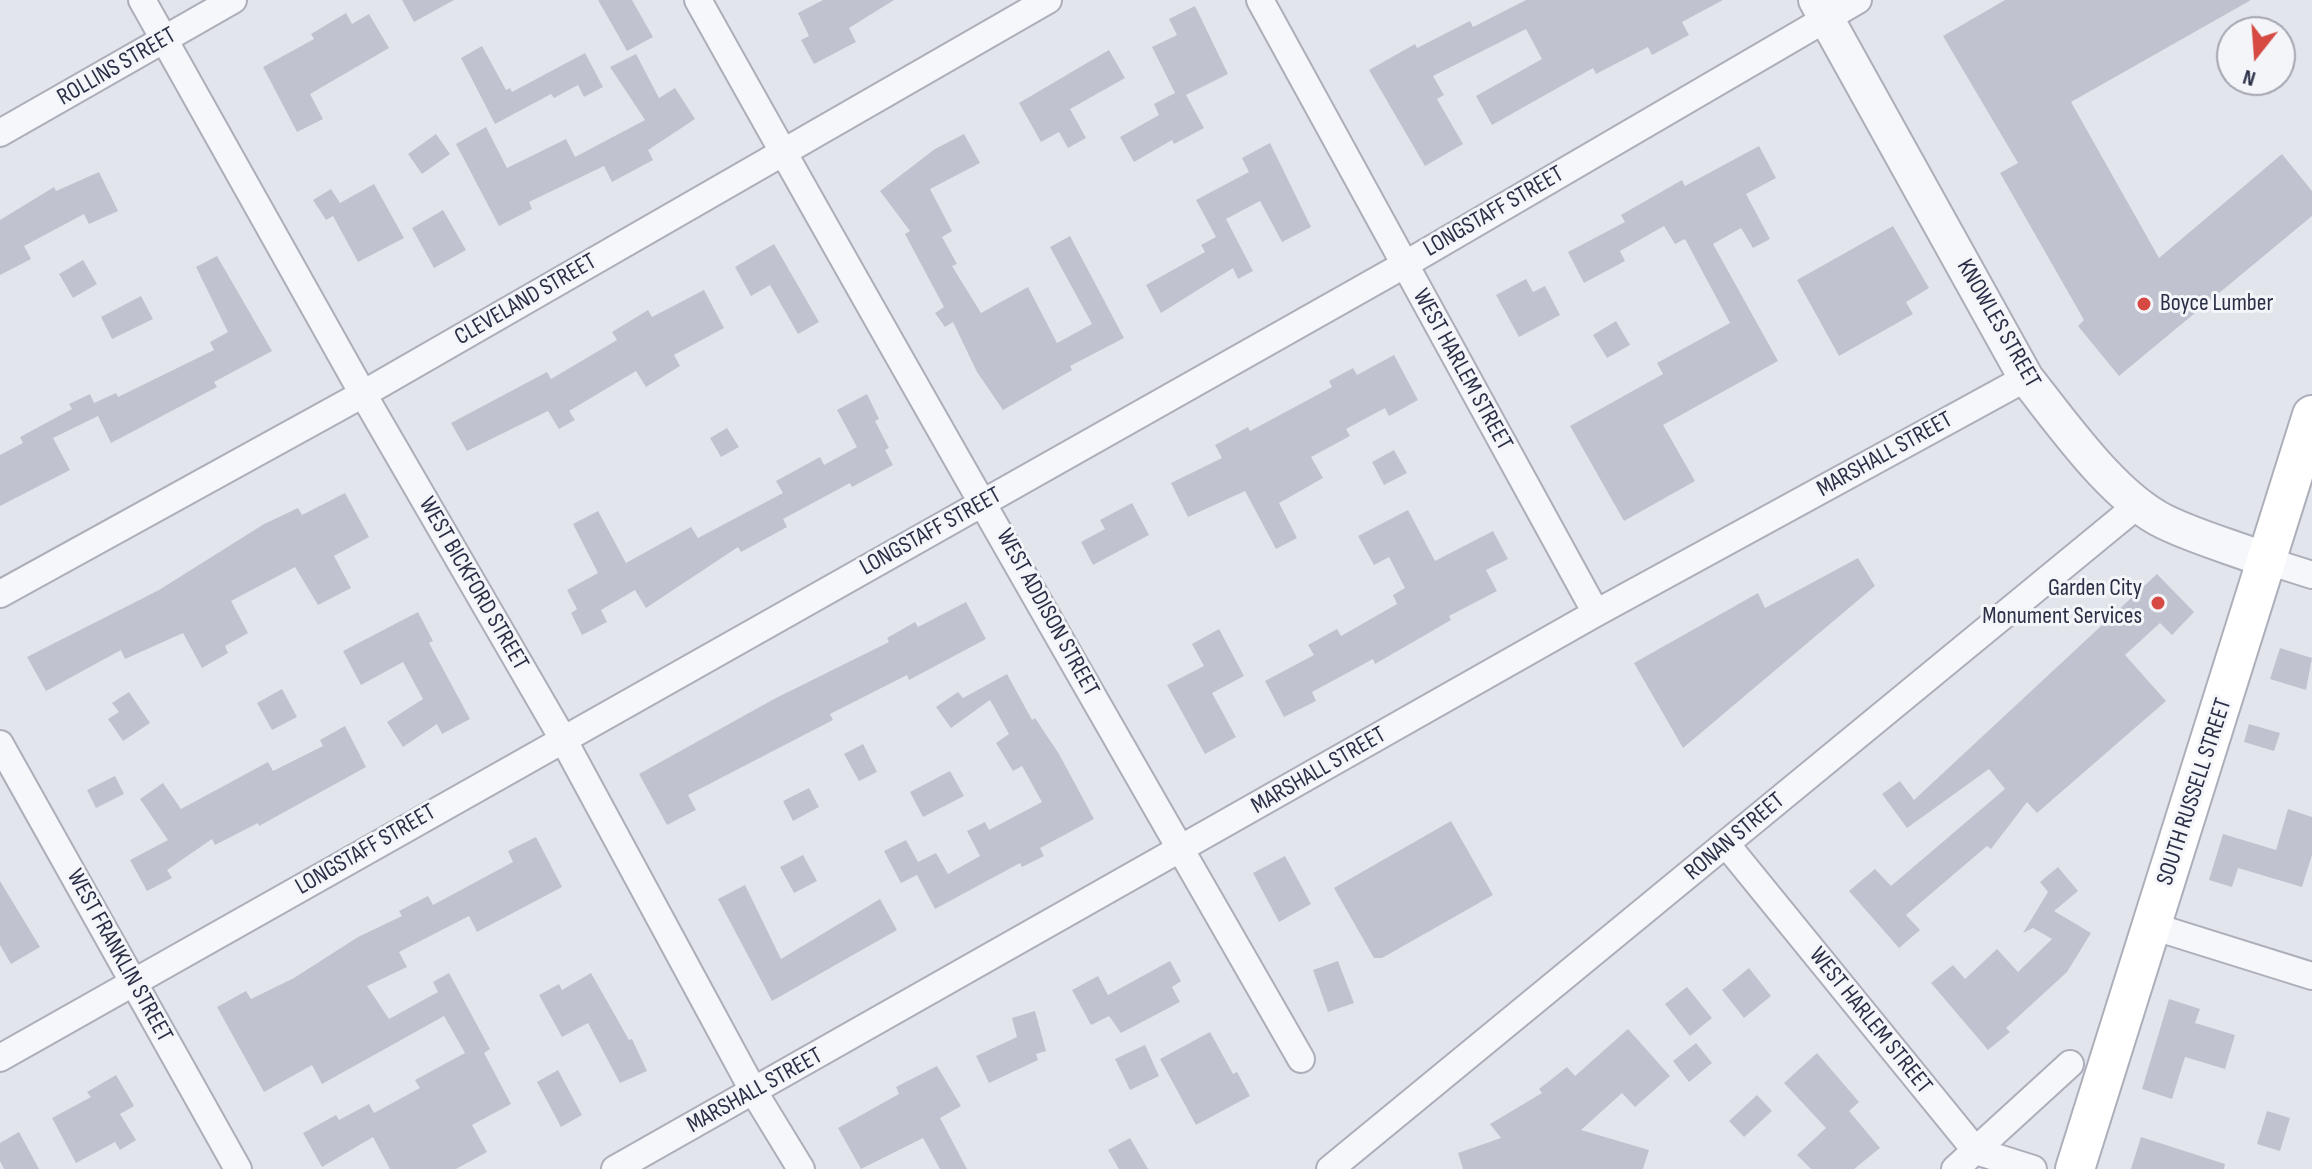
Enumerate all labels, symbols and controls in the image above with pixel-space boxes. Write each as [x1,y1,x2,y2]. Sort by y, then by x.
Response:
north arrow [2216,16,2296,96]
street label: ROLLINS STREET [53,21,181,113]
text: N [2240,63,2259,92]
street label: LONGSTAFF STREET [1419,160,1569,264]
street label: CLEVELAND STREET [450,248,602,352]
street label: KNOWLES STREET [1950,255,2046,393]
street label: WEST HARLEM STREET [1406,284,1518,456]
place label: Boyce Lumber [2160,290,2273,318]
marker: Boyce Lumber [2135,295,2153,313]
street label: MARSHALL STREET [1812,406,1958,504]
street label: LONGSTAFF STREET [855,481,1007,583]
street label: WEST BICKFORD STREET [412,492,534,676]
street label: WEST ADDISON STREET [989,524,1105,702]
place label: Garden City Monument Services [1982,575,2142,631]
marker: Garden City Monument Services [2149,594,2167,612]
street label: SOUTH RUSSELL STREET [2151,695,2239,889]
street label: MARSHALL STREET [1247,721,1391,821]
street label: RONAN STREET [1679,787,1791,887]
street label: LONGSTAFF STREET [291,798,441,902]
street label: WEST FRANKLIN STREET [60,865,178,1047]
street label: WEST HARLEM STREET [1802,942,1938,1100]
street label: MARSHALL STREET [682,1042,828,1140]

